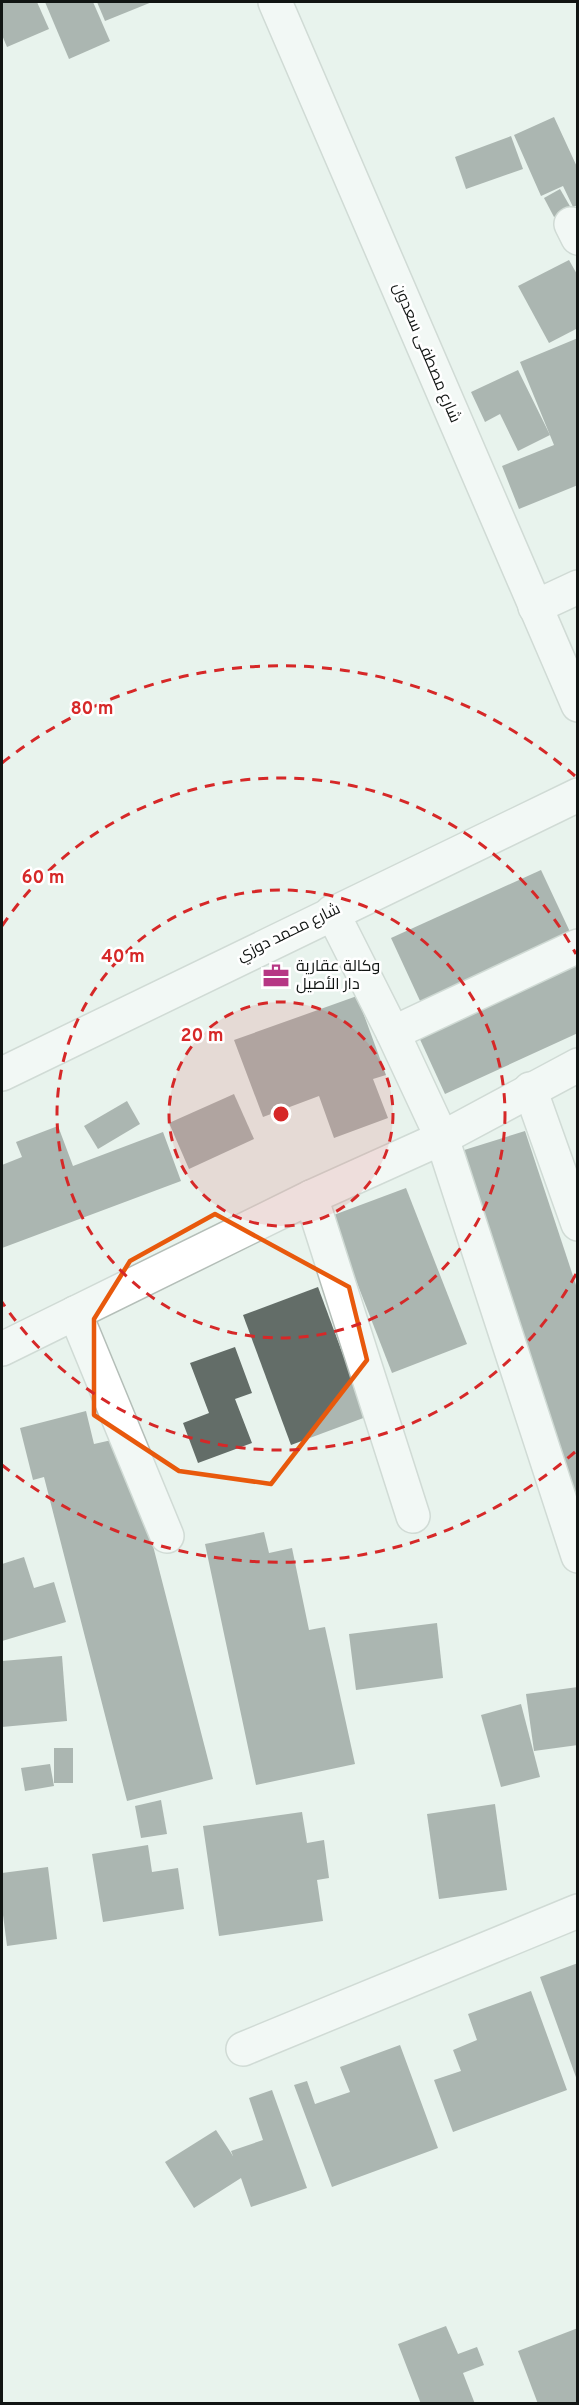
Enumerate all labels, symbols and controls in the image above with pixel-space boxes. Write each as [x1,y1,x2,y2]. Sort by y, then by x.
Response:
street label: شارع مصطفى سعدون [387,280,465,426]
text: 80 m [70,698,114,721]
text: 60 m [21,867,65,890]
street label: شارع محمد دوزي [234,899,345,969]
text: 40 m [101,946,145,969]
place label: وكالة عقارية دار الأصيل [296,957,380,995]
office icon: وكالة عقارية دار الأصيل [261,961,291,991]
text: 20 m [180,1025,224,1048]
centre of rings [271,1104,291,1124]

